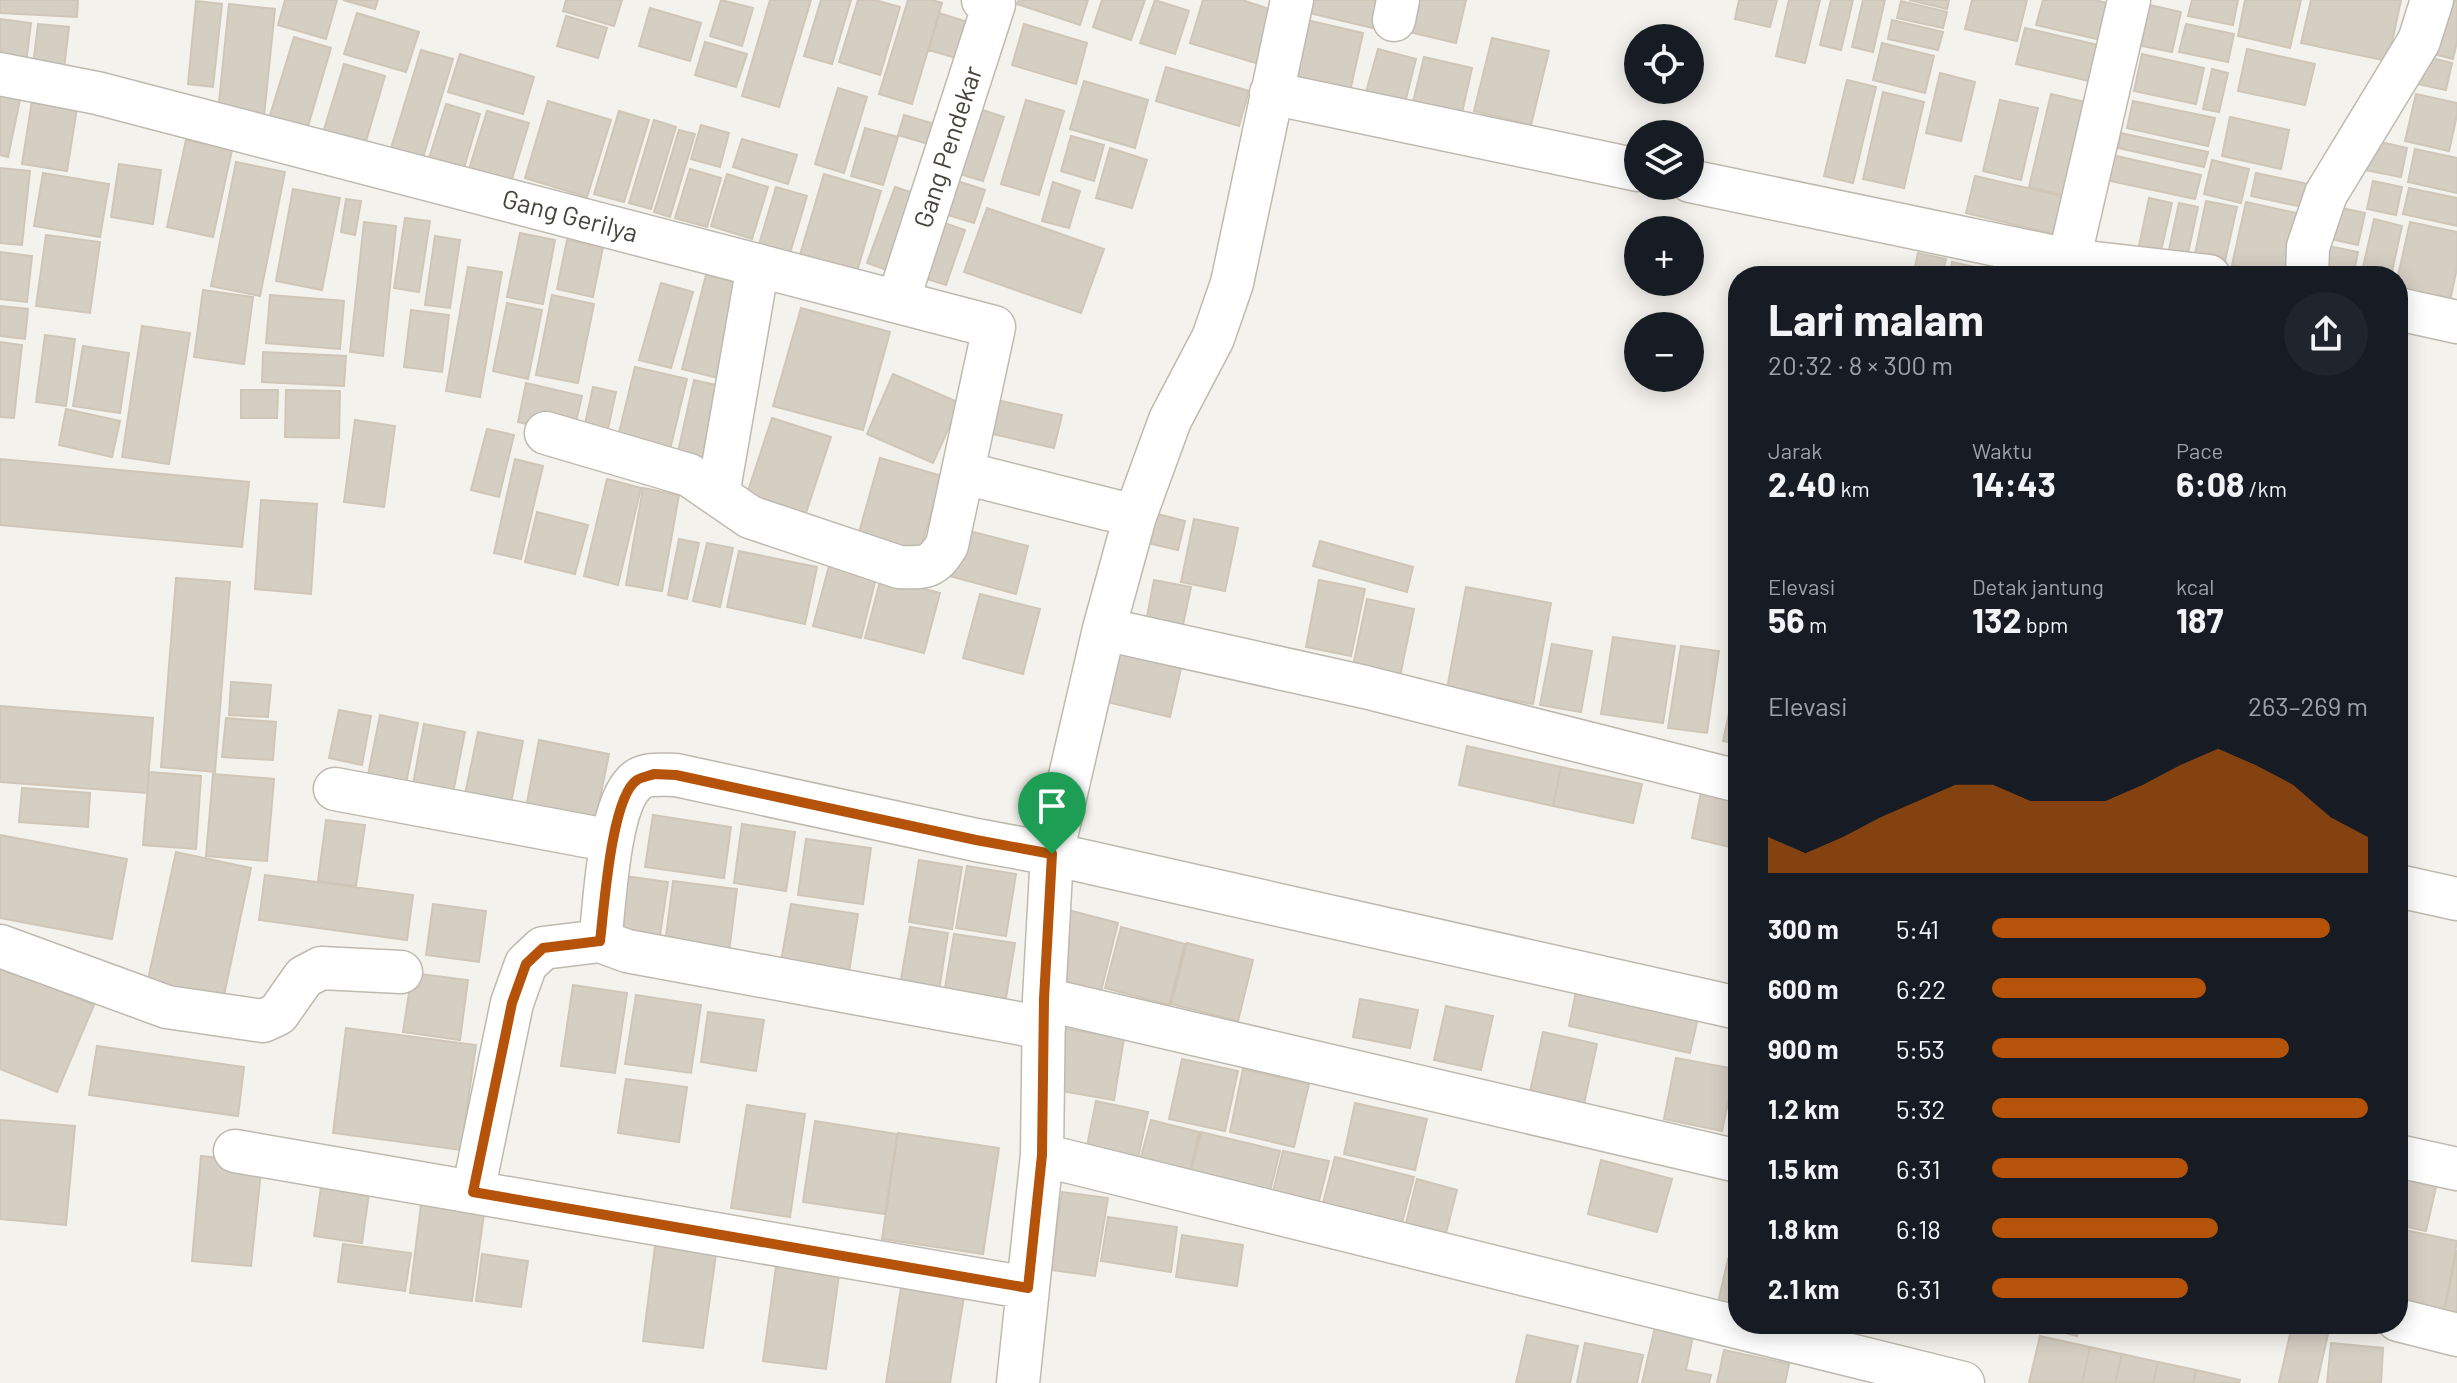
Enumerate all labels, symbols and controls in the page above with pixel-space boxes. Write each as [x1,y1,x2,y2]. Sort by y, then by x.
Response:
map controls [1624,24,1704,392]
button: locate [1624,24,1704,104]
street label: Gang Pendekar [906,61,987,231]
button: layers [1624,120,1704,200]
street label: Gang Gerilya [499,182,642,248]
button: + [1624,216,1704,296]
text: Lari malam [1768,292,1984,345]
button: share [2284,292,2368,376]
button: − [1624,312,1704,392]
text: 20:32 · 8 × 300 m [1768,349,1953,380]
text: Jarak [1768,437,1822,463]
text: Waktu [1972,437,2032,463]
text: Pace [2176,437,2223,463]
text: 2.40 [1768,463,1836,504]
text: 14:43 [1972,463,2056,504]
text: 6:08 [2176,463,2244,504]
text: km [1836,475,1870,501]
text: /km [2244,475,2287,501]
text: Elevasi [1768,573,1835,599]
text: Detak jantung [1972,573,2104,599]
text: kcal [2176,573,2214,599]
text: 56 [1768,599,1805,640]
text: 132 [1972,599,2021,640]
text: 187 [2176,599,2223,640]
text: m [1805,611,1827,637]
text: bpm [2021,611,2068,637]
text: Elevasi [1768,690,1848,721]
text: 263–269 m [2248,690,2368,721]
pin [1018,772,1086,854]
icon: arrive [1030,784,1074,828]
text: 300 m [1768,913,1839,944]
text: 5:41 [1896,913,1939,944]
text: 600 m [1768,973,1839,1004]
text: 6:22 [1896,973,1946,1004]
text: 900 m [1768,1033,1838,1064]
text: 5:53 [1896,1033,1945,1064]
text: 1.2 km [1768,1093,1840,1124]
text: 5:32 [1896,1093,1946,1124]
text: 1.5 km [1768,1153,1839,1184]
text: 6:31 [1896,1153,1941,1184]
text: 1.8 km [1768,1213,1839,1244]
text: 6:18 [1896,1213,1941,1244]
text: 2.1 km [1768,1273,1840,1304]
text: 6:31 [1896,1273,1941,1304]

